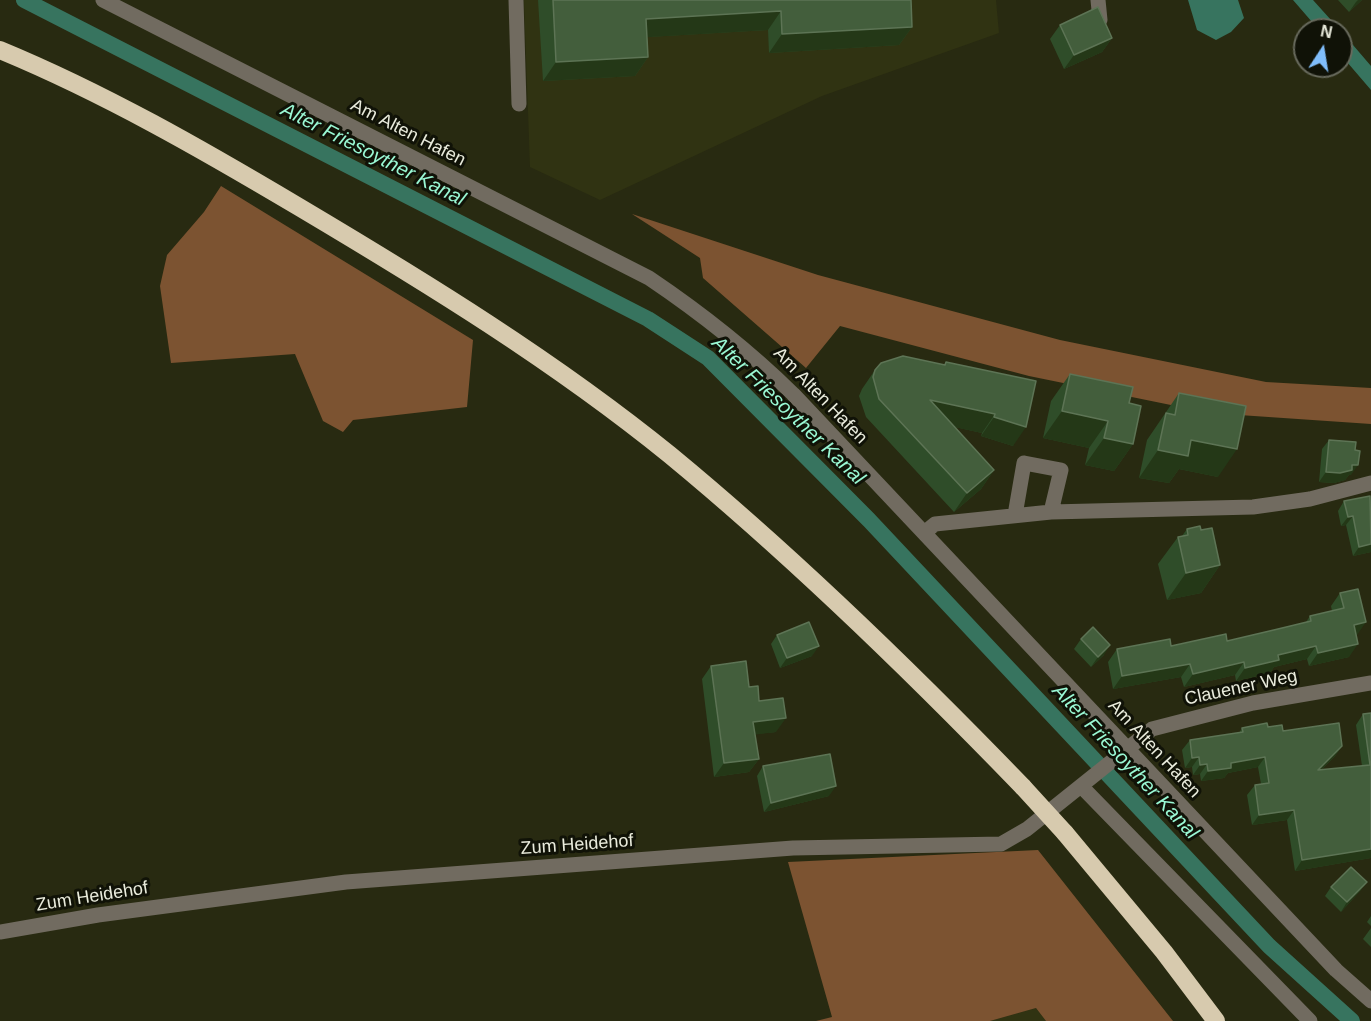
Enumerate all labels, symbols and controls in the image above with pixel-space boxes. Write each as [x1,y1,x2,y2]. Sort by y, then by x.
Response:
north arrow [1293,18,1353,78]
text: N [1319,22,1334,41]
street label: Am Alten Hafen [347,95,469,171]
water label: Alter Friesoyther Kanal [277,98,469,212]
water label: Alter Friesoyther Kanal [707,332,869,490]
street label: Am Alten Hafen [768,343,872,449]
street label: Clauener Weg [1183,666,1299,710]
water label: Alter Friesoyther Kanal [1047,679,1203,845]
street label: Am Alten Hafen [1103,696,1205,802]
street label: Zum Heidehof [520,830,634,860]
street label: Zum Heidehof [34,877,150,917]

